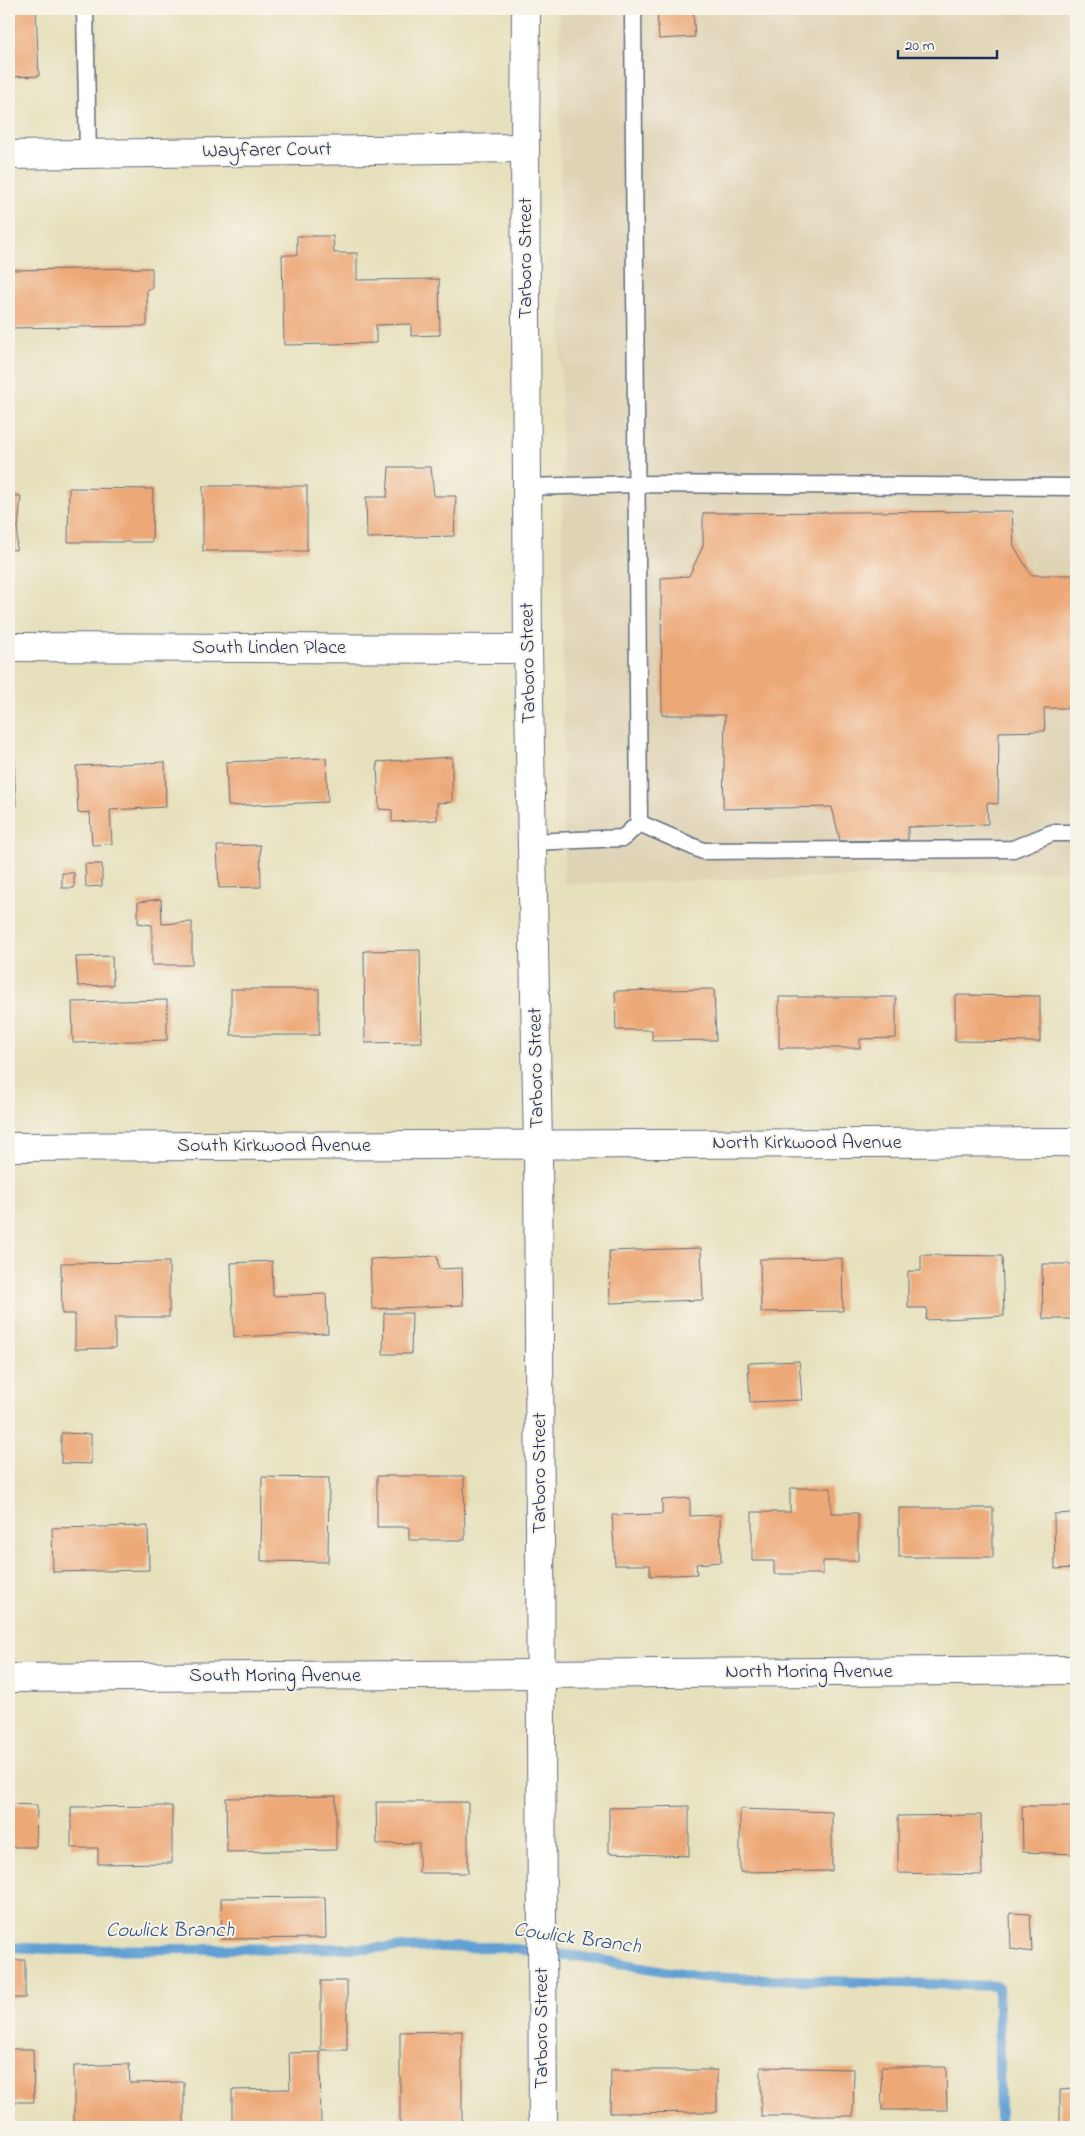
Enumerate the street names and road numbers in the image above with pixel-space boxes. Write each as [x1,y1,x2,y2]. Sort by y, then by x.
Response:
street label: Wayfarer Court [202,135,332,167]
street label: Tarboro Street [512,197,541,319]
street label: Tarboro Street [513,602,545,724]
street label: South Linden Place [192,634,346,663]
street label: Tarboro Street [521,1007,553,1129]
street label: North Kirkwood Avenue [712,1129,902,1158]
street label: South Kirkwood Avenue [177,1132,371,1161]
street label: Tarboro Street [526,1412,555,1534]
street label: North Moring Avenue [725,1658,893,1688]
street label: South Moring Avenue [189,1662,361,1692]
street label: Tarboro Street [528,1967,557,2089]

